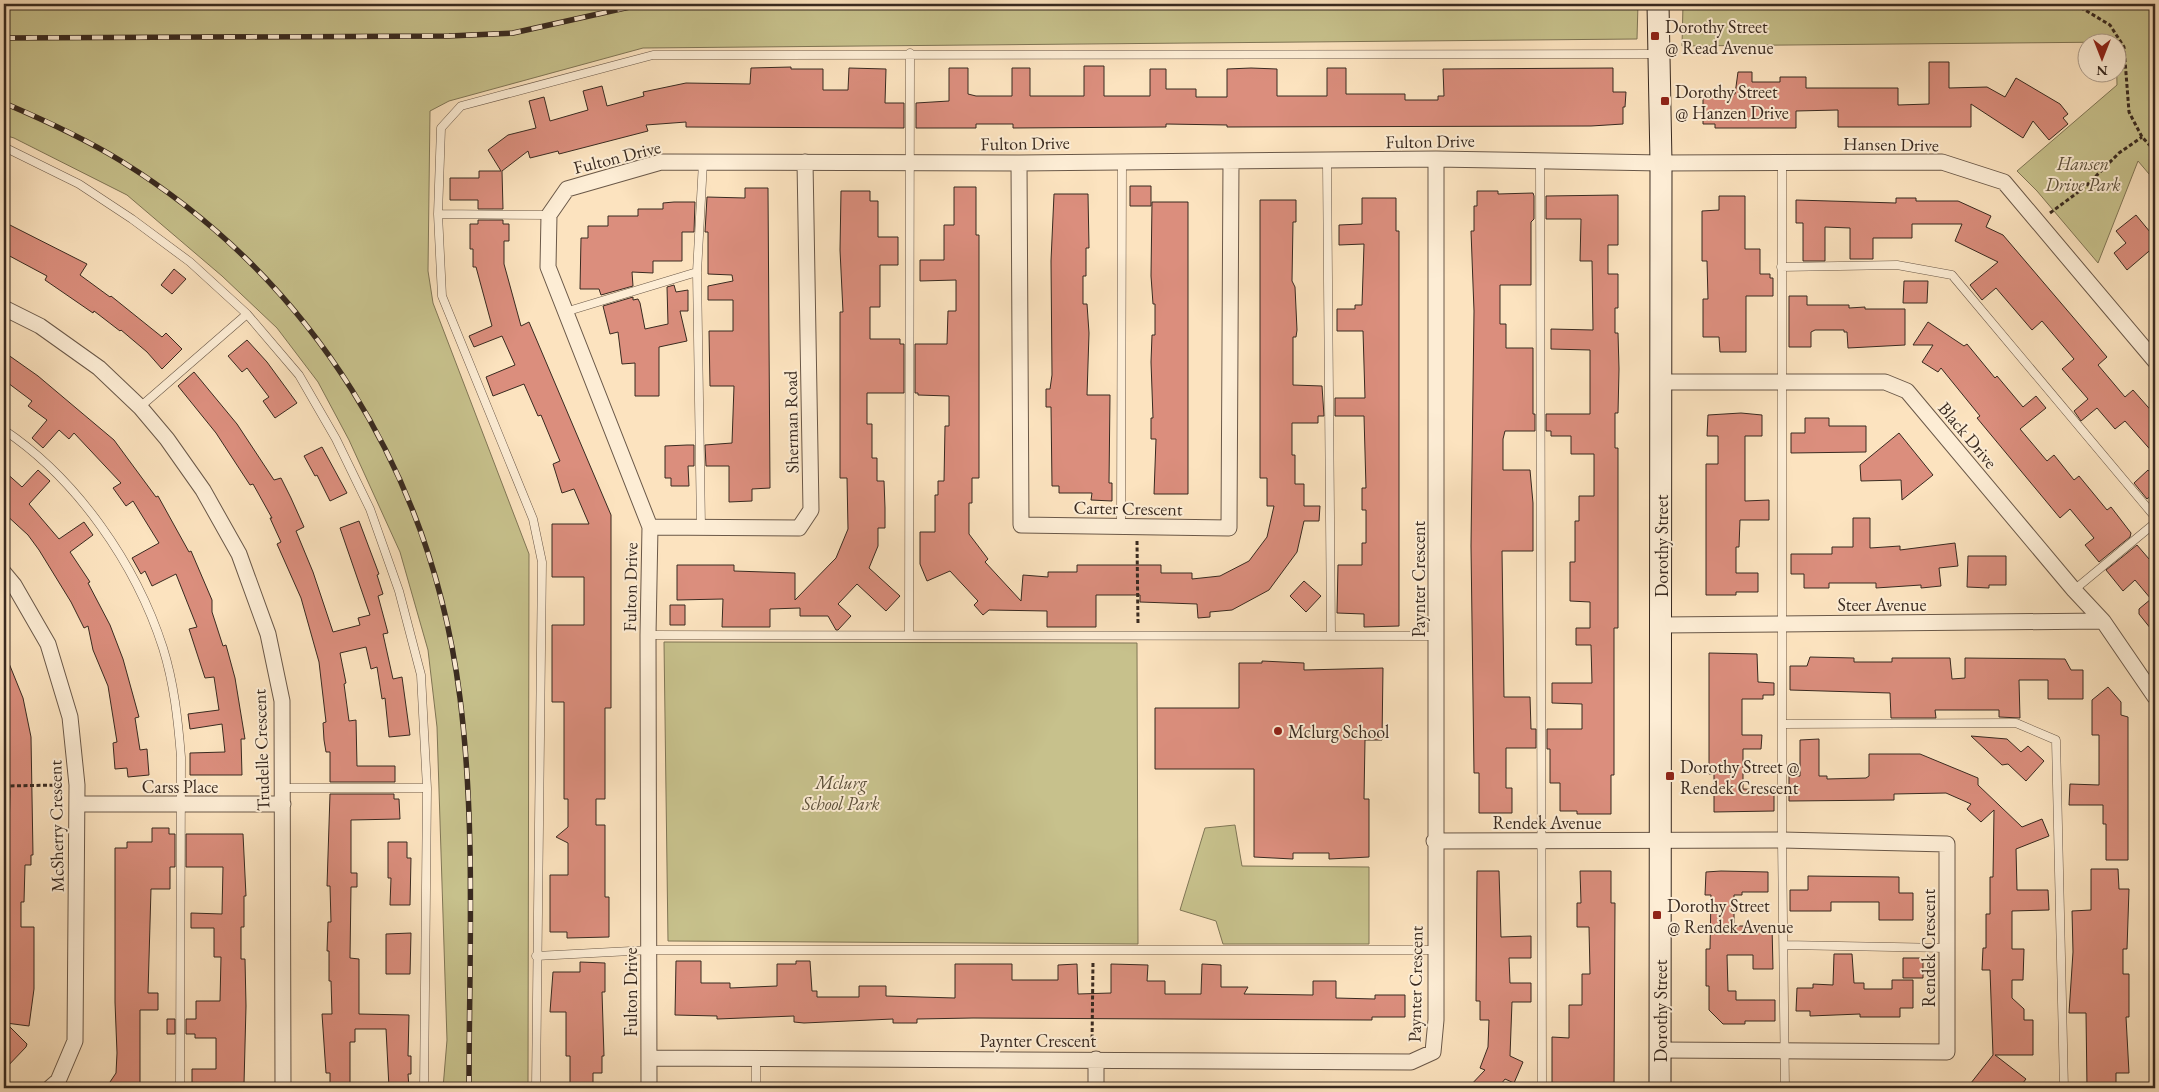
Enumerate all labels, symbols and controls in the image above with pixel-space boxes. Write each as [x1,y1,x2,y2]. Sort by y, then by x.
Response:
place label: Dorothy Street @ Read Avenue [1665,15,1774,59]
marker: Dorothy Street @ Read Avenue [1649,30,1661,42]
north arrow [2076,32,2126,82]
text: N [2096,62,2108,80]
place label: Dorothy Street @ Hanzen Drive [1675,80,1789,124]
marker: Dorothy Street @ Hanzen Drive [1659,95,1671,107]
street label: Fulton Drive [1385,129,1475,153]
street label: Fulton Drive [980,131,1070,155]
street label: Hansen Drive [1843,132,1939,156]
street label: Fulton Drive [571,135,663,179]
park label: Hansen Drive Park [2044,152,2121,196]
street label: Sherman Road [779,370,803,474]
street label: Black Drive [1934,397,2002,473]
street label: Dorothy Street [1650,494,1673,597]
street label: Carter Crescent [1073,496,1183,520]
street label: Paynter Crescent [1407,520,1430,637]
street label: Fulton Drive [618,542,642,632]
street label: Steer Avenue [1837,593,1927,616]
street label: Trudelle Crescent [247,688,275,811]
place label: Mclurg School [1288,720,1389,743]
marker: Mclurg School [1272,725,1284,737]
place label: Dorothy Street @ Rendek Crescent [1680,755,1800,799]
street label: McSherry Crescent [43,759,69,892]
marker: Dorothy Street @ Rendek Crescent [1664,770,1676,782]
park label: Mclurg School Park [801,771,880,815]
street label: Carss Place [142,775,218,798]
street label: Rendek Avenue [1492,811,1602,834]
street label: Rendek Crescent [1917,889,1940,1007]
place label: Dorothy Street @ Rendek Avenue [1667,894,1793,938]
marker: Dorothy Street @ Rendek Avenue [1651,909,1663,921]
street label: Paynter Crescent [1402,925,1428,1042]
street label: Fulton Drive [619,947,642,1037]
street label: Dorothy Street [1649,959,1672,1062]
street label: Paynter Crescent [980,1029,1097,1052]

